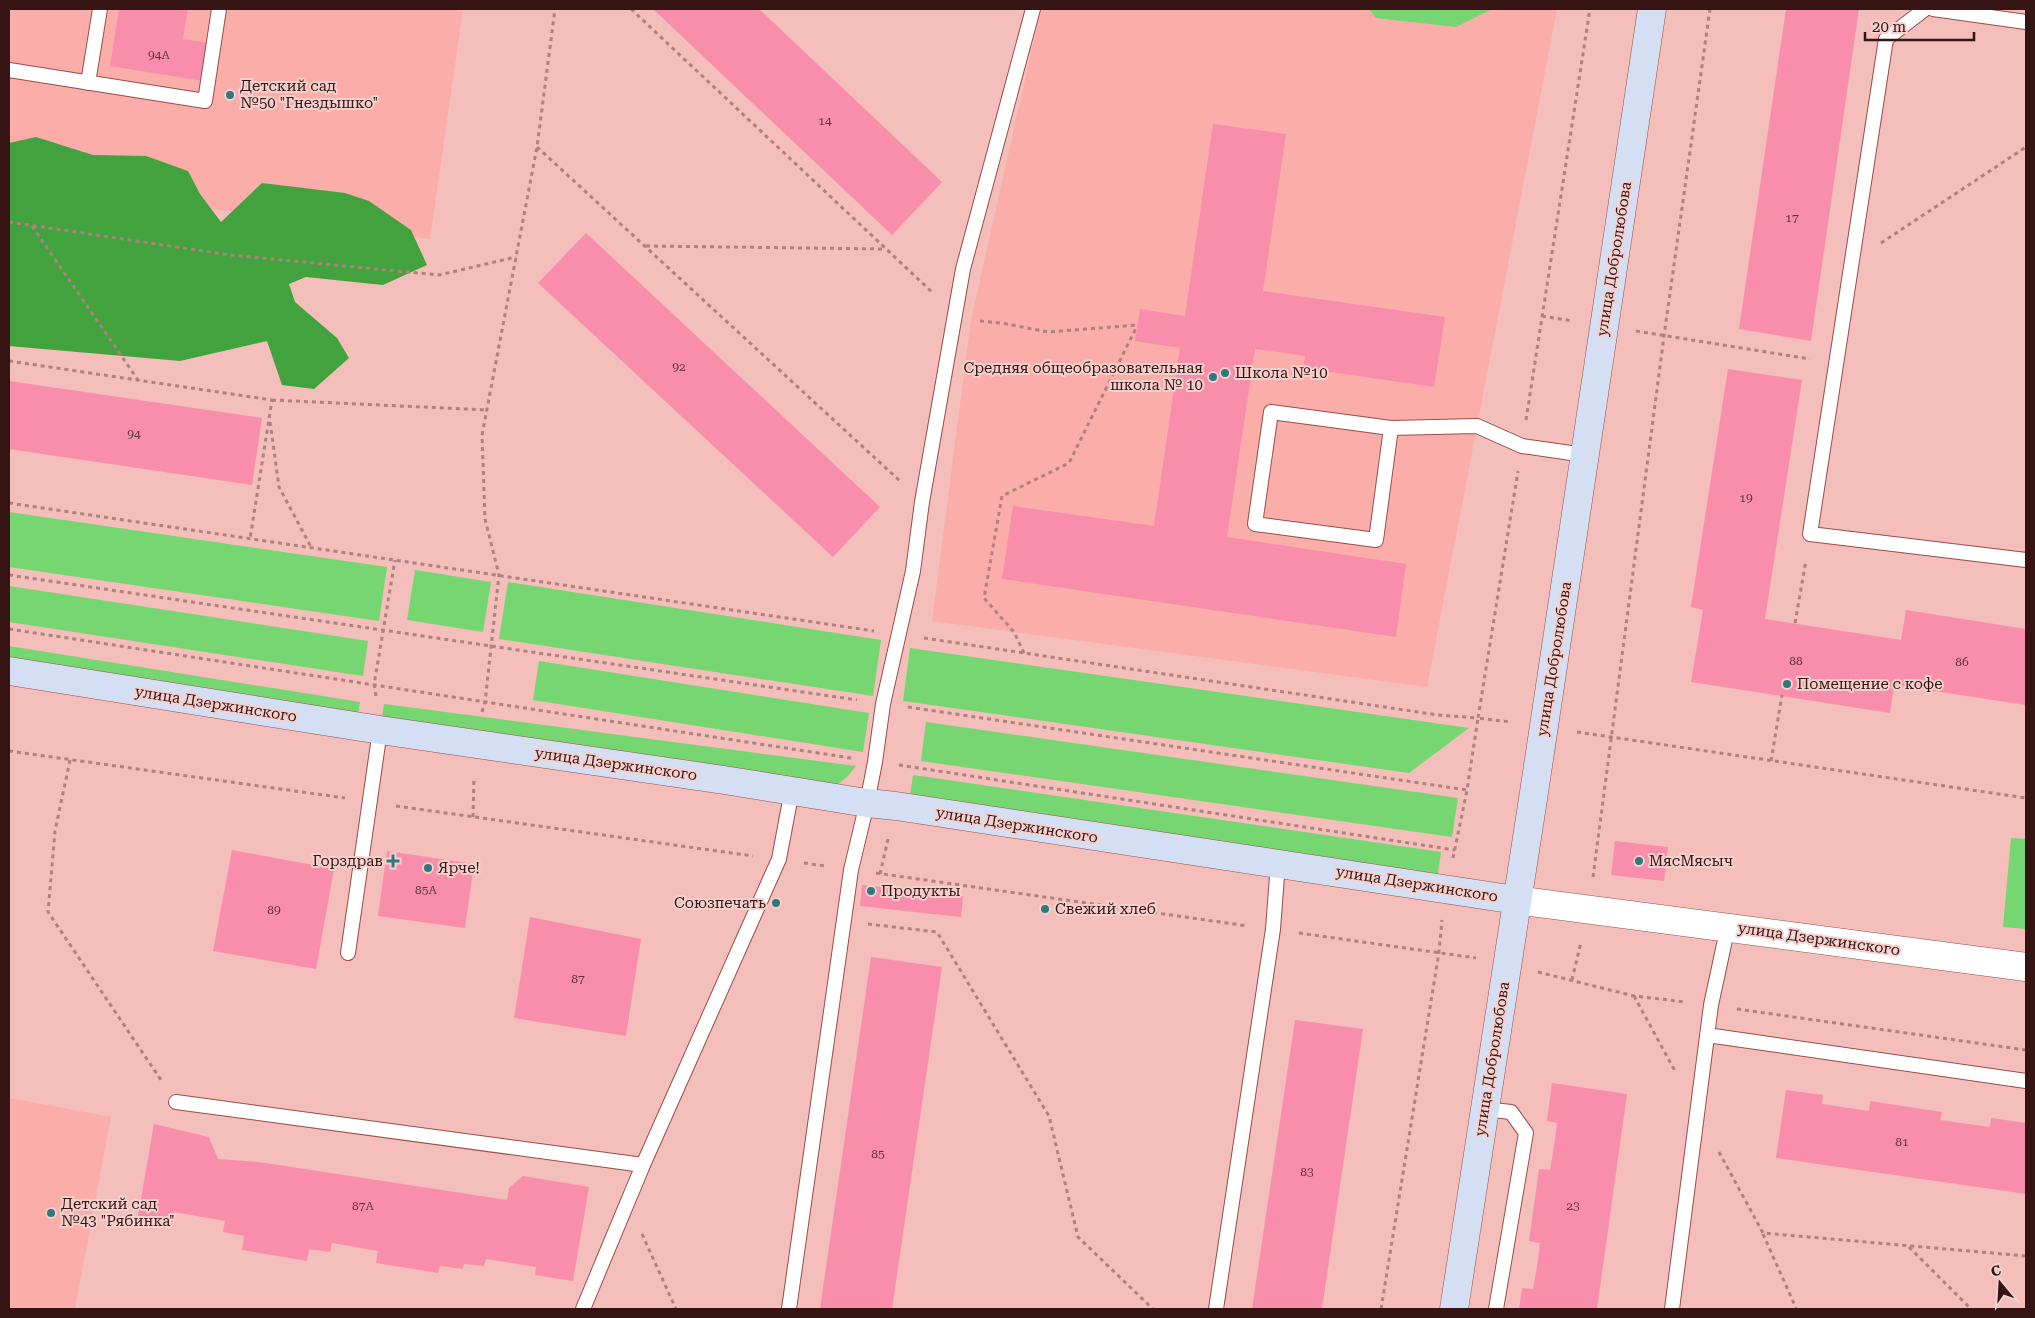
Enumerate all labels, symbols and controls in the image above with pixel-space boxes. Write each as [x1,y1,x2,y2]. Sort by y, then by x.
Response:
scale bar [1865,10,1974,42]
text: 20 m [1872,18,1907,36]
house number: 94А [148,48,171,62]
place label: Детский сад №50 "Гнездышко" [240,77,378,112]
marker: Детский сад №50 "Гнездышко" [224,89,236,101]
house number: 14 [818,114,832,128]
street label: улица Добролюбова [1593,180,1635,338]
house number: 17 [1785,211,1799,225]
place label: Средняя общеобразовательная школа № 10 [963,359,1203,394]
house number: 92 [672,360,686,374]
place label: Школа №10 [1235,364,1328,382]
marker: Школа №10 [1219,367,1231,379]
marker: Средняя общеобразовательная школа № 10 [1207,371,1219,383]
house number: 94 [127,427,141,441]
house number: 19 [1739,491,1753,505]
street label: улица Добролюбова [1533,580,1575,738]
house number: 88 [1789,654,1803,668]
house number: 86 [1955,655,1969,669]
place label: Помещение с кофе [1797,675,1942,693]
marker: Помещение с кофе [1781,678,1793,690]
street label: улица Дзержинского [134,682,298,726]
street label: улица Дзержинского [534,744,698,784]
street label: улица Дзержинского [935,803,1099,847]
place label: Горздрав [313,852,383,870]
place label: МясМясыч [1649,852,1733,870]
marker: Горздрав [387,855,399,867]
marker: МясМясыч [1633,855,1645,867]
place label: Ярче! [438,859,480,877]
marker: Ярче! [422,862,434,874]
street label: улица Дзержинского [1335,862,1499,906]
place label: Продукты [881,882,961,900]
house number: 85А [415,883,438,897]
marker: Продукты [865,885,877,897]
place label: Союзпечать [674,894,766,912]
marker: Союзпечать [770,897,782,909]
place label: Свежий хлеб [1055,900,1156,918]
house number: 89 [267,903,281,917]
marker: Свежий хлеб [1039,903,1051,915]
street label: улица Дзержинского [1737,919,1901,959]
house number: 87 [571,972,585,986]
street label: улица Добролюбова [1471,980,1513,1138]
house number: 81 [1895,1135,1909,1149]
house number: 85 [871,1147,885,1161]
house number: 83 [1300,1165,1314,1179]
place label: Детский сад №43 "Рябинка" [61,1195,175,1230]
house number: 87А [352,1199,375,1213]
house number: 23 [1566,1199,1580,1213]
marker: Детский сад №43 "Рябинка" [45,1207,57,1219]
north arrow [1975,1258,2025,1308]
text: С [1989,1261,2003,1280]

